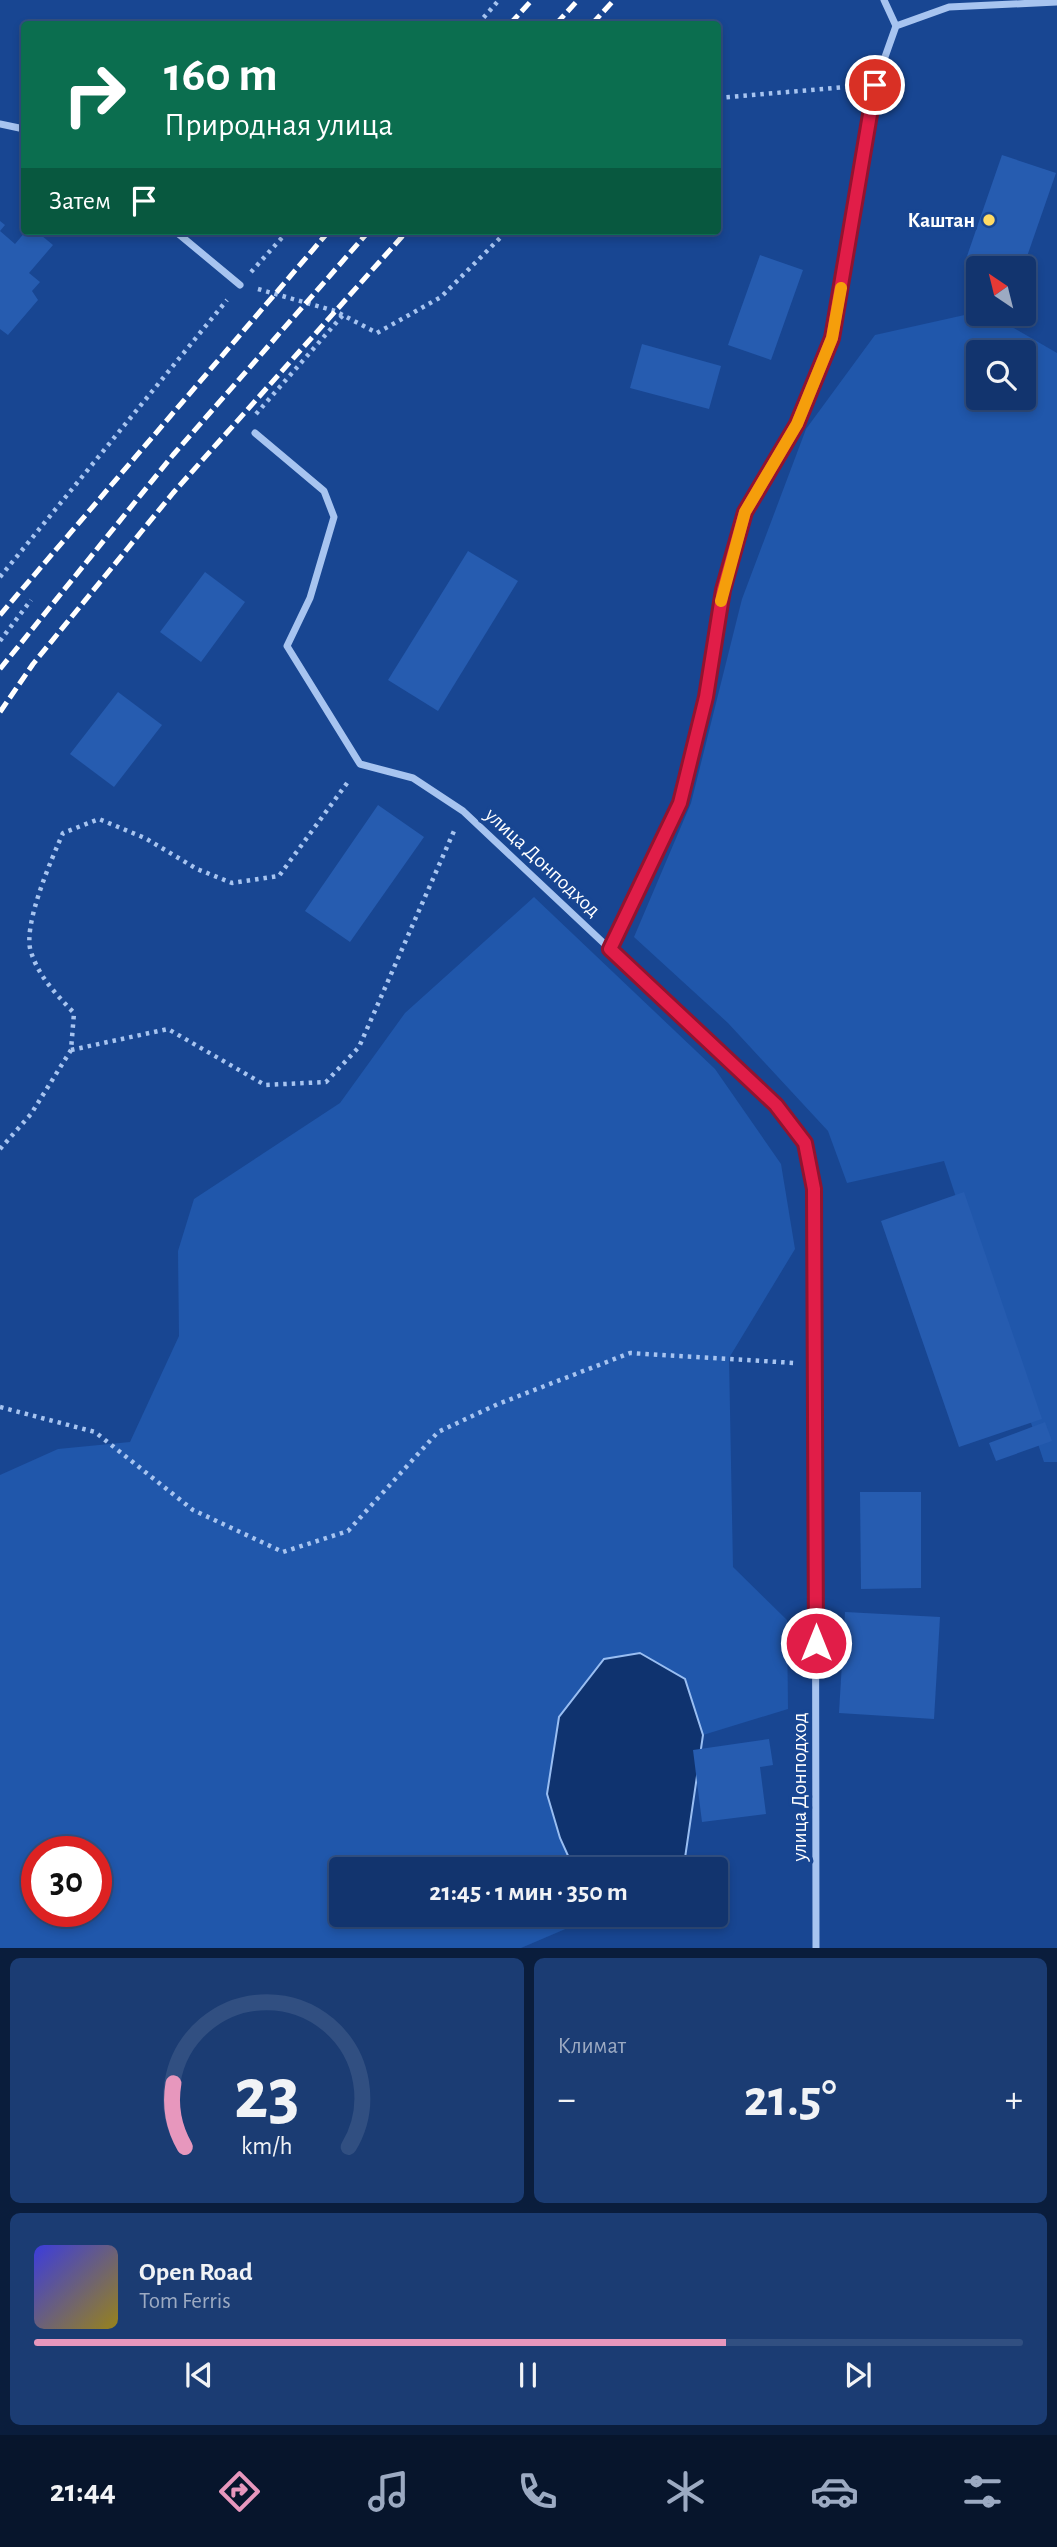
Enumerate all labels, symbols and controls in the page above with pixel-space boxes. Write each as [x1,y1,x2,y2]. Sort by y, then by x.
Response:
icon: right [49,49,140,140]
text: 160 m [164,51,278,100]
pin [845,55,905,115]
icon: arrive [856,66,894,104]
text: Природная улица [164,109,393,141]
icon: arrive [125,182,163,220]
text: Затем [49,188,111,214]
place label: Каштан [908,210,975,231]
marker: Каштан [981,212,997,228]
north arrow [966,256,1036,326]
map controls [966,256,1036,410]
button: search [966,340,1036,410]
street label: улица Донподход [480,803,604,921]
position arrow [779,1606,853,1680]
street label: улица Донподход [789,1712,810,1863]
speed limit sign: 30 [21,1836,112,1927]
text: 21:45 · 1 мин · 350 m [429,1879,628,1905]
text: Климат [558,2035,626,2058]
text: 23 [234,2059,300,2132]
text: 21.5° [744,2073,837,2125]
text: − [558,2081,576,2119]
text: + [1005,2081,1023,2119]
text: km/h [241,2133,293,2158]
text: Open Road [139,2259,253,2285]
text: Tom Ferris [139,2290,231,2313]
icon: previous [180,2356,218,2394]
icon: pause [509,2356,547,2394]
icon: next [839,2356,877,2394]
icon: directions [215,2467,264,2516]
icon: music [364,2467,413,2516]
icon: phone [513,2467,562,2516]
icon: climate [661,2467,710,2516]
icon: car [810,2467,859,2516]
icon: filters [958,2467,1007,2516]
text: 21:44 [50,2475,116,2507]

